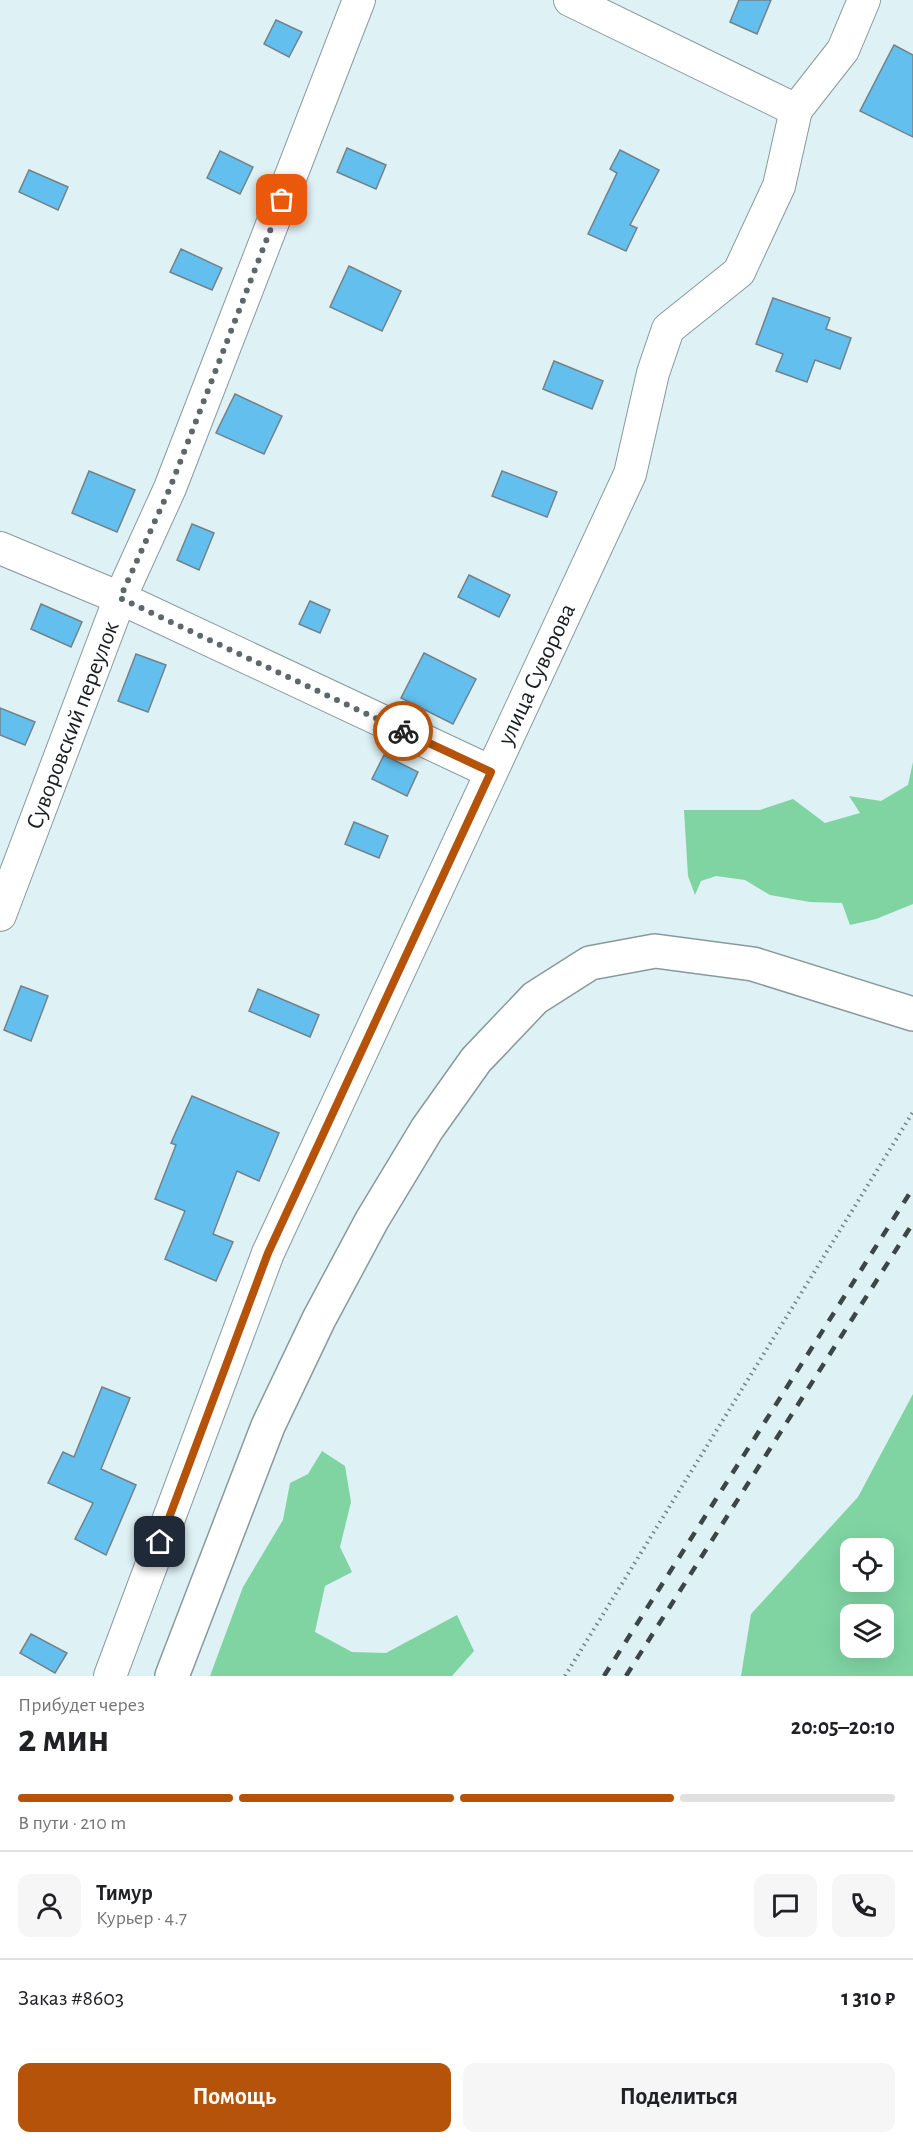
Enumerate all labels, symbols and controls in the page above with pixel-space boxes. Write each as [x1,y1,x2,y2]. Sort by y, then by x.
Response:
pin [256,174,307,225]
icon: bag [265,183,298,216]
street label: улица Суворова [493,600,580,750]
street label: Суворовский переулок [22,618,124,833]
courier [373,701,433,761]
icon: bike [387,715,420,748]
pin [134,1516,185,1567]
icon: home [143,1525,176,1558]
map controls [840,1538,894,1658]
button: locate [840,1538,894,1592]
button: layers [840,1604,894,1658]
text: Прибудет через [18,1695,145,1715]
text: 20:05–20:10 [791,1716,895,1738]
text: 2 мин [18,1720,109,1759]
text: В пути · 210 m [18,1813,126,1833]
button: person [18,1874,81,1937]
button: chat [754,1874,817,1937]
button: phone [832,1874,895,1937]
text: Тимур [96,1882,153,1904]
text: Курьер · 4.7 [96,1908,187,1928]
text: Заказ #8603 [18,1987,124,2009]
text: 1 310 ₽ [841,1987,895,2009]
button: Помощь [18,2063,451,2132]
button: Поделиться [463,2063,895,2132]

